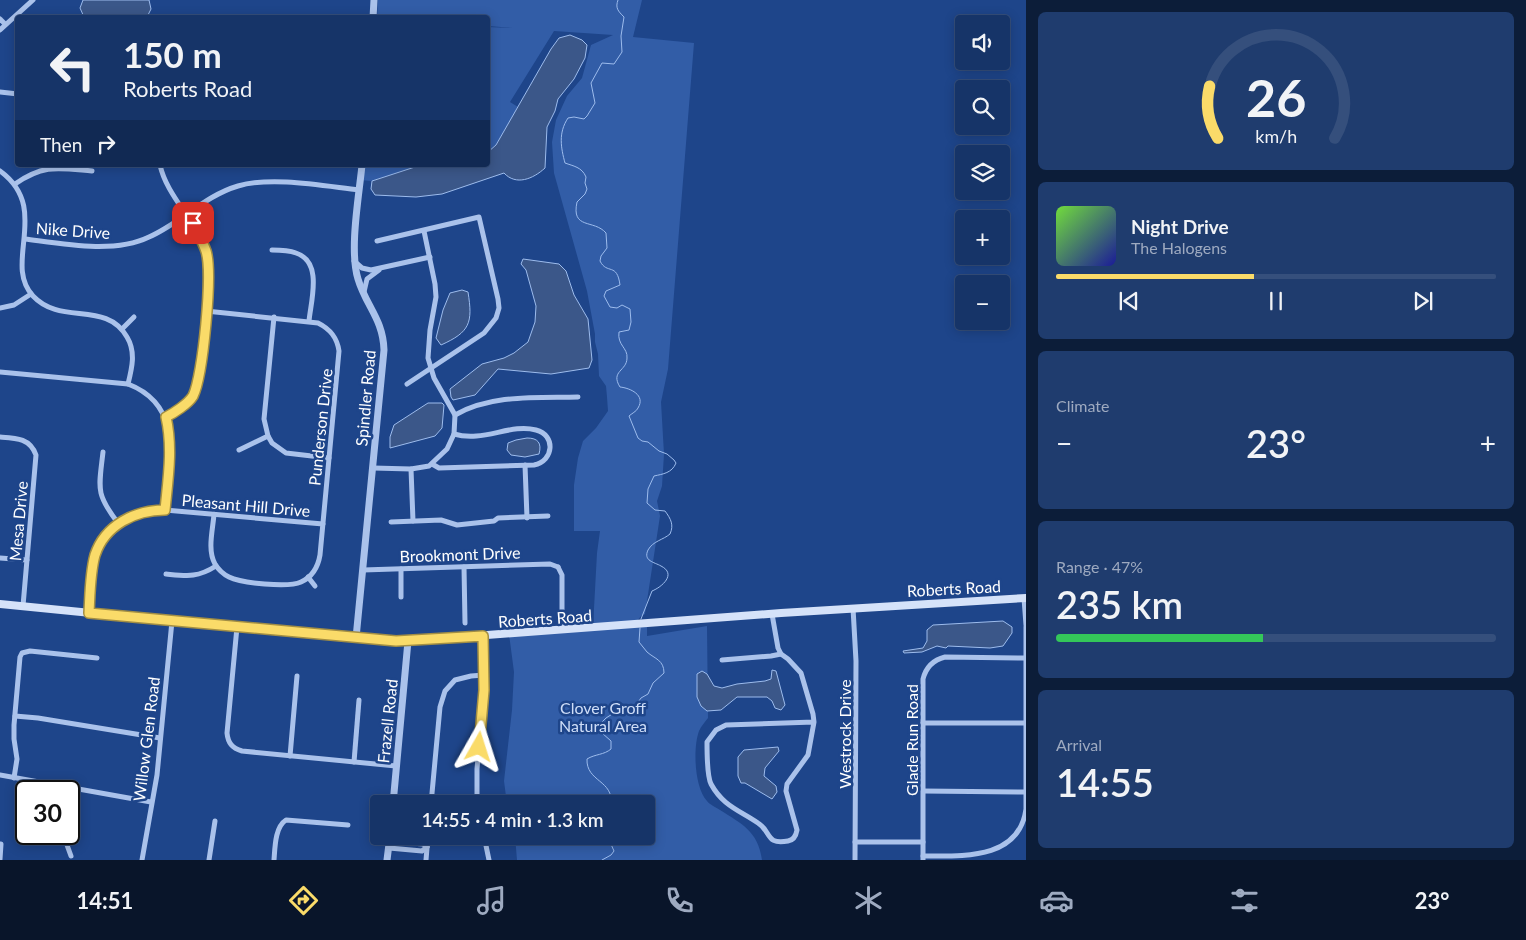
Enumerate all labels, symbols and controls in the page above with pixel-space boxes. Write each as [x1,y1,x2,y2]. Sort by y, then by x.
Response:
map controls [955,15,1010,330]
button: sound [955,15,1010,70]
text: 150 m [123,33,222,75]
icon: left [40,35,105,100]
text: 26 [1246,66,1306,128]
text: Roberts Road [123,75,252,102]
button: search [955,80,1010,135]
text: km/h [1255,125,1297,147]
icon: right [92,130,120,158]
text: Then [40,133,82,156]
button: layers [955,145,1010,200]
pin [172,202,214,244]
icon: arrive [179,209,207,237]
button: + [955,210,1010,265]
text: Night Drive [1131,215,1229,238]
street label: Nike Drive [35,218,111,242]
text: The Halogens [1131,238,1227,257]
button: − [955,275,1010,330]
icon: previous [1115,287,1143,315]
icon: pause [1262,287,1290,315]
icon: next [1409,287,1437,315]
street label: Spindler Road [351,349,379,447]
street label: Punderson Drive [304,367,336,487]
text: Climate [1056,396,1109,415]
text: 23° [1246,420,1306,466]
text: − [1056,426,1072,460]
text: + [1480,426,1496,460]
street label: Mesa Drive [5,480,31,562]
street label: Pleasant Hill Drive [181,490,311,520]
street label: Brookmont Drive [399,542,521,566]
text: Range · 47% [1056,557,1143,576]
street label: Roberts Road [907,576,1001,600]
text: 235 km [1056,581,1183,627]
street label: Roberts Road [497,605,593,631]
street label: Willow Glen Road [129,676,163,802]
street label: Frazell Road [373,678,401,764]
street label: Westrock Drive [835,679,854,789]
street label: Glade Run Road [902,684,921,796]
park label: Clover Groff Natural Area [559,698,647,735]
position arrow [452,720,504,772]
text: Arrival [1056,735,1102,754]
text: 14:55 [1056,759,1154,805]
speed limit sign: 30 [15,780,80,845]
text: 14:55 · 4 min · 1.3 km [422,808,603,831]
icon: directions [286,883,321,918]
icon: music [474,883,509,918]
icon: phone [662,883,697,918]
icon: climate [851,883,886,918]
icon: car [1039,883,1074,918]
icon: filters [1227,883,1262,918]
text: 14:51 [77,887,133,914]
text: 23° [1415,887,1449,914]

